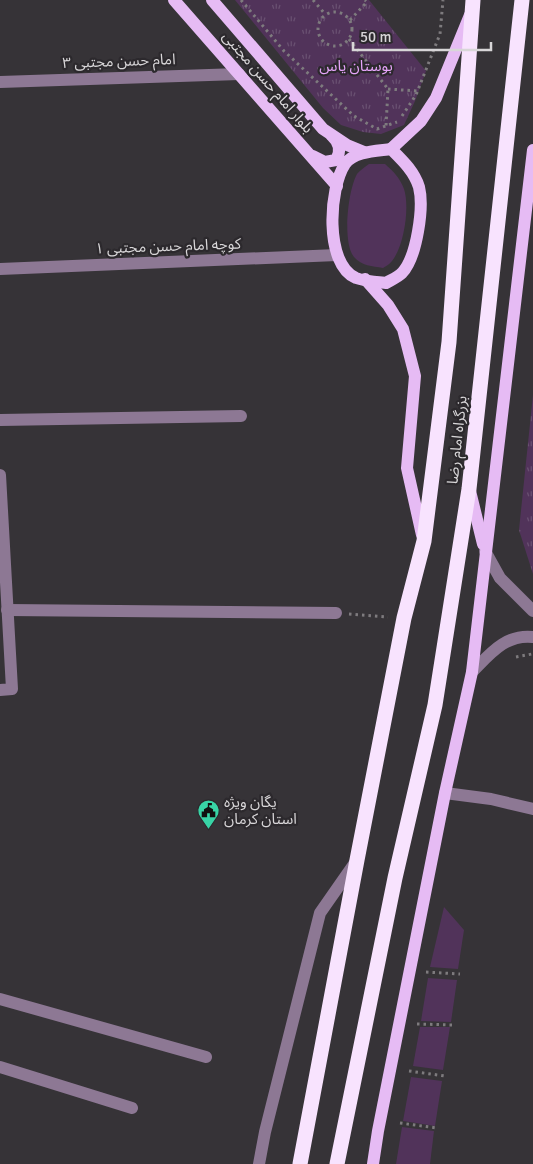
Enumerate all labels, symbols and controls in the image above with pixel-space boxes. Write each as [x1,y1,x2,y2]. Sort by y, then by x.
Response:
scale bar [353,20,490,52]
street label: بلوار امام حسن مجتبی [217,27,317,138]
text: 50 m [360,28,391,46]
street label: امام حسن مجتبی ۳ [62,50,176,74]
park label: بوستان یاس [319,57,393,75]
street label: کوچه امام حسن مجتبی ۱ [95,234,242,260]
street label: بزرگراه امام رضا [443,395,473,485]
place label: یگان ویژه استان کرمان [224,793,297,828]
public building icon: یگان ویژه استان کرمان [196,799,220,830]

